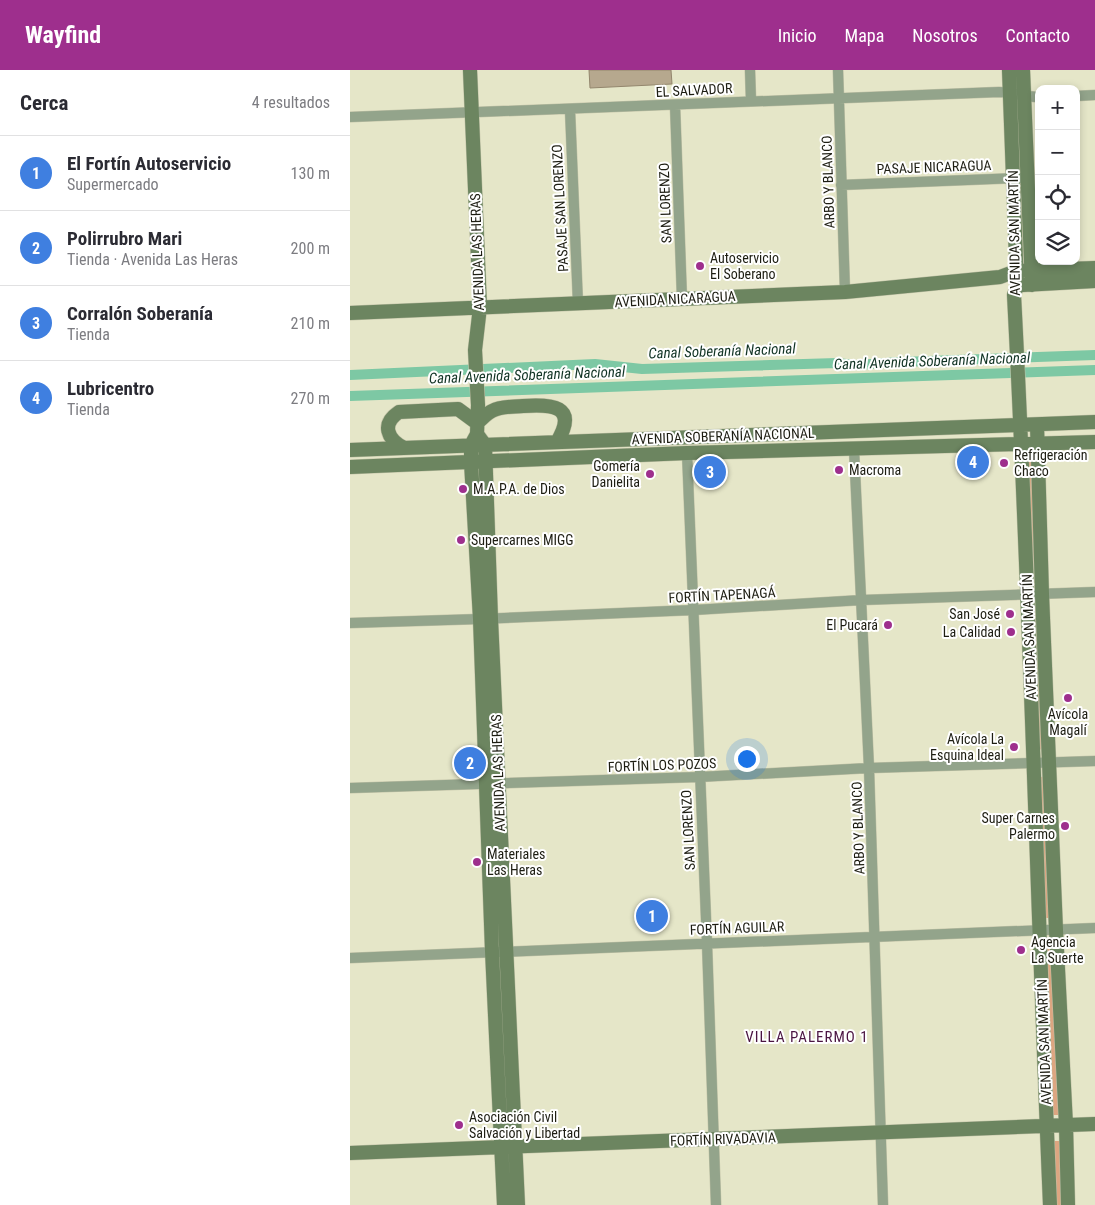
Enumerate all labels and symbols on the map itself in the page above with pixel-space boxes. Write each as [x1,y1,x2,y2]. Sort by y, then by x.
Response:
street label: EL SALVADOR [655,80,733,100]
street label: ARBO Y BLANCO [818,135,838,229]
street label: PASAJE SAN LORENZO [549,144,571,272]
street label: PASAJE NICARAGUA [876,157,992,177]
street label: SAN LORENZO [656,163,674,243]
street label: AVENIDA SAN MARTÍN [1004,170,1023,296]
street label: AVENIDA LAS HERAS [467,193,487,311]
place label: Autoservicio El Soberano [710,250,779,282]
marker: Autoservicio El Soberano [694,260,706,272]
street label: AVENIDA NICARAGUA [614,288,736,310]
water label: Canal Soberanía Nacional [648,339,797,363]
water label: Canal Avenida Soberanía Nacional [833,349,1031,373]
water label: Canal Avenida Soberanía Nacional [428,363,626,387]
street label: AVENIDA SOBERANÍA NACIONAL [631,424,815,447]
pin: 4 [957,443,989,481]
place label: Refrigeración Chaco [1014,447,1088,479]
pin: 3 [694,453,726,491]
marker: Refrigeración Chaco [998,457,1010,469]
place label: Gomería Danielita [591,458,640,490]
place label: Macroma [849,462,901,478]
marker: Macroma [833,464,845,476]
marker: Gomería Danielita [644,468,656,480]
place label: M.A.P.A. de Dios [473,481,565,497]
marker: M.A.P.A. de Dios [457,483,469,495]
place label: Supercarnes MIGG [471,532,574,548]
marker: Supercarnes MIGG [455,534,467,546]
street label: AVENIDA SAN MARTÍN [1018,574,1039,700]
street label: FORTÍN TAPENAGÁ [668,583,776,606]
place label: San José [949,606,1000,622]
marker: San José [1004,608,1016,620]
place label: El Pucará [826,617,878,633]
marker: El Pucará [882,619,894,631]
place label: La Calidad [943,624,1001,640]
marker: La Calidad [1005,626,1017,638]
marker: Avícola Magalí [1062,692,1074,704]
place label: Avícola Magalí [1048,706,1088,738]
street label: AVENIDA LAS HERAS [488,714,508,832]
place label: Avícola La Esquina Ideal [930,731,1004,763]
marker: Avícola La Esquina Ideal [1008,741,1020,753]
pin: 2 [454,744,486,782]
your location [734,746,760,772]
street label: FORTÍN LOS POZOS [607,754,717,775]
street label: ARBO Y BLANCO [848,781,868,875]
street label: SAN LORENZO [678,789,698,871]
place label: Super Carnes Palermo [981,810,1055,842]
marker: Super Carnes Palermo [1059,820,1071,832]
place label: Materiales Las Heras [487,846,545,878]
marker: Materiales Las Heras [471,856,483,868]
pin: 1 [636,897,668,935]
street label: FORTÍN AGUILAR [689,917,785,938]
place label: Agencia La Suerte [1031,934,1084,966]
marker: Agencia La Suerte [1015,944,1027,956]
street label: AVENIDA SAN MARTÍN [1033,979,1054,1105]
district label: VILLA PALERMO 1 [745,1028,869,1046]
place label: Asociación Civil Salvación y Libertad [469,1109,580,1141]
marker: Asociación Civil Salvación y Libertad [453,1119,465,1131]
street label: FORTÍN RIVADAVIA [670,1128,776,1149]

